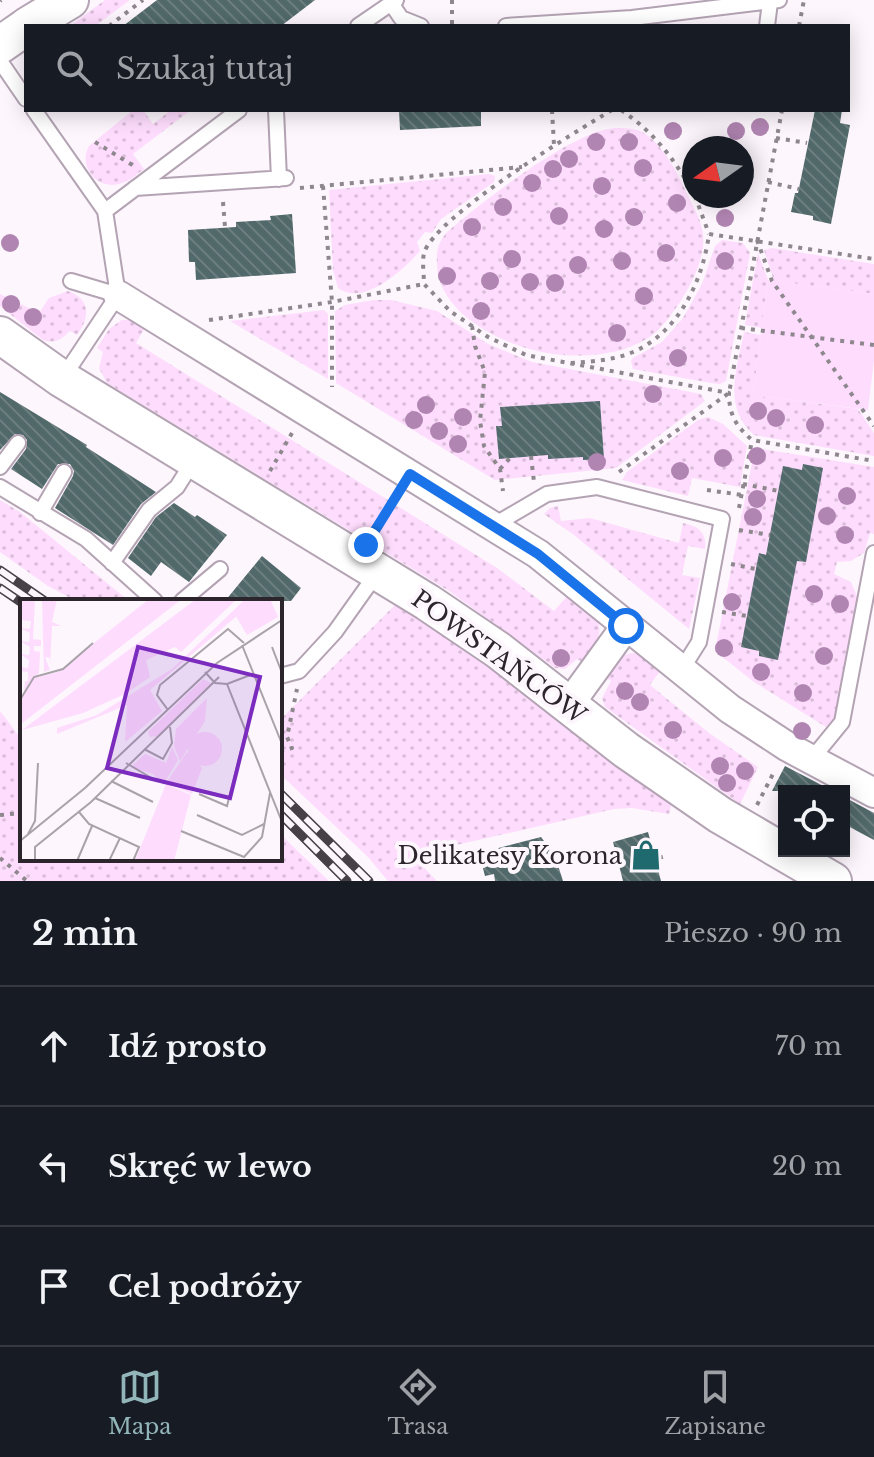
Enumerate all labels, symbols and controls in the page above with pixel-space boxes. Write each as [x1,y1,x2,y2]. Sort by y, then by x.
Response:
search box [24,24,850,112]
icon: search [52,46,96,90]
text: Szukaj tutaj [116,50,293,87]
north arrow [682,136,754,208]
route end [348,527,384,563]
street label: POWSTAŃCÓW [406,583,593,730]
inset map [20,599,282,861]
route start [608,608,644,644]
map controls [778,785,850,857]
button: locate [778,785,850,857]
shop icon: Delikatesy Korona [629,838,663,872]
place label: Delikatesy Korona [398,841,623,870]
text: 2 min [32,912,138,954]
text: Pieszo · 90 m [664,917,842,949]
icon: ahead [32,1024,76,1068]
text: Idź prosto [108,1028,267,1065]
text: 70 m [775,1030,842,1062]
icon: left [32,1144,76,1188]
text: Skręć w lewo [108,1148,312,1185]
text: 20 m [772,1150,842,1182]
icon: arrive [32,1264,76,1308]
text: Cel podróży [108,1268,301,1305]
tab: Mapa [108,1365,171,1440]
tab: Trasa [387,1365,448,1440]
tab: Zapisane [664,1365,766,1440]

